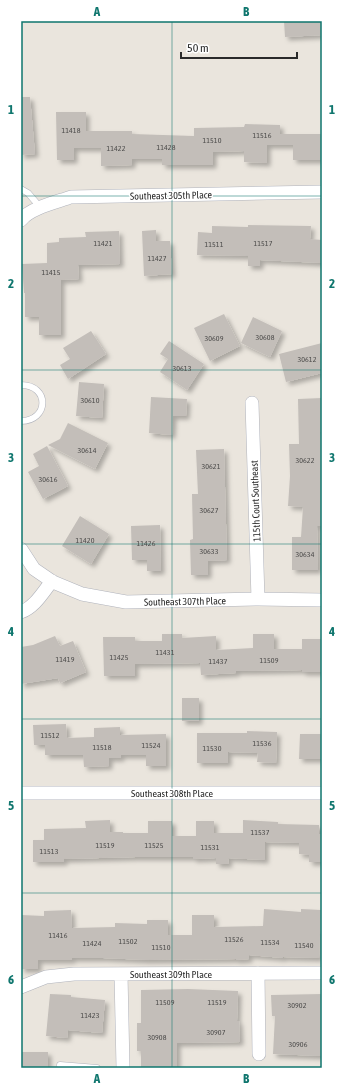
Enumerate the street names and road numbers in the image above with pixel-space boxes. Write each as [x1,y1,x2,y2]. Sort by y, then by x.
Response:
street label: Southeast 305th Place [130,189,213,202]
street label: 115th Court Southeast [249,460,262,542]
street label: Southeast 307th Place [144,595,227,608]
street label: Southeast 308th Place [131,788,213,799]
street label: Southeast 309th Place [130,969,212,980]

